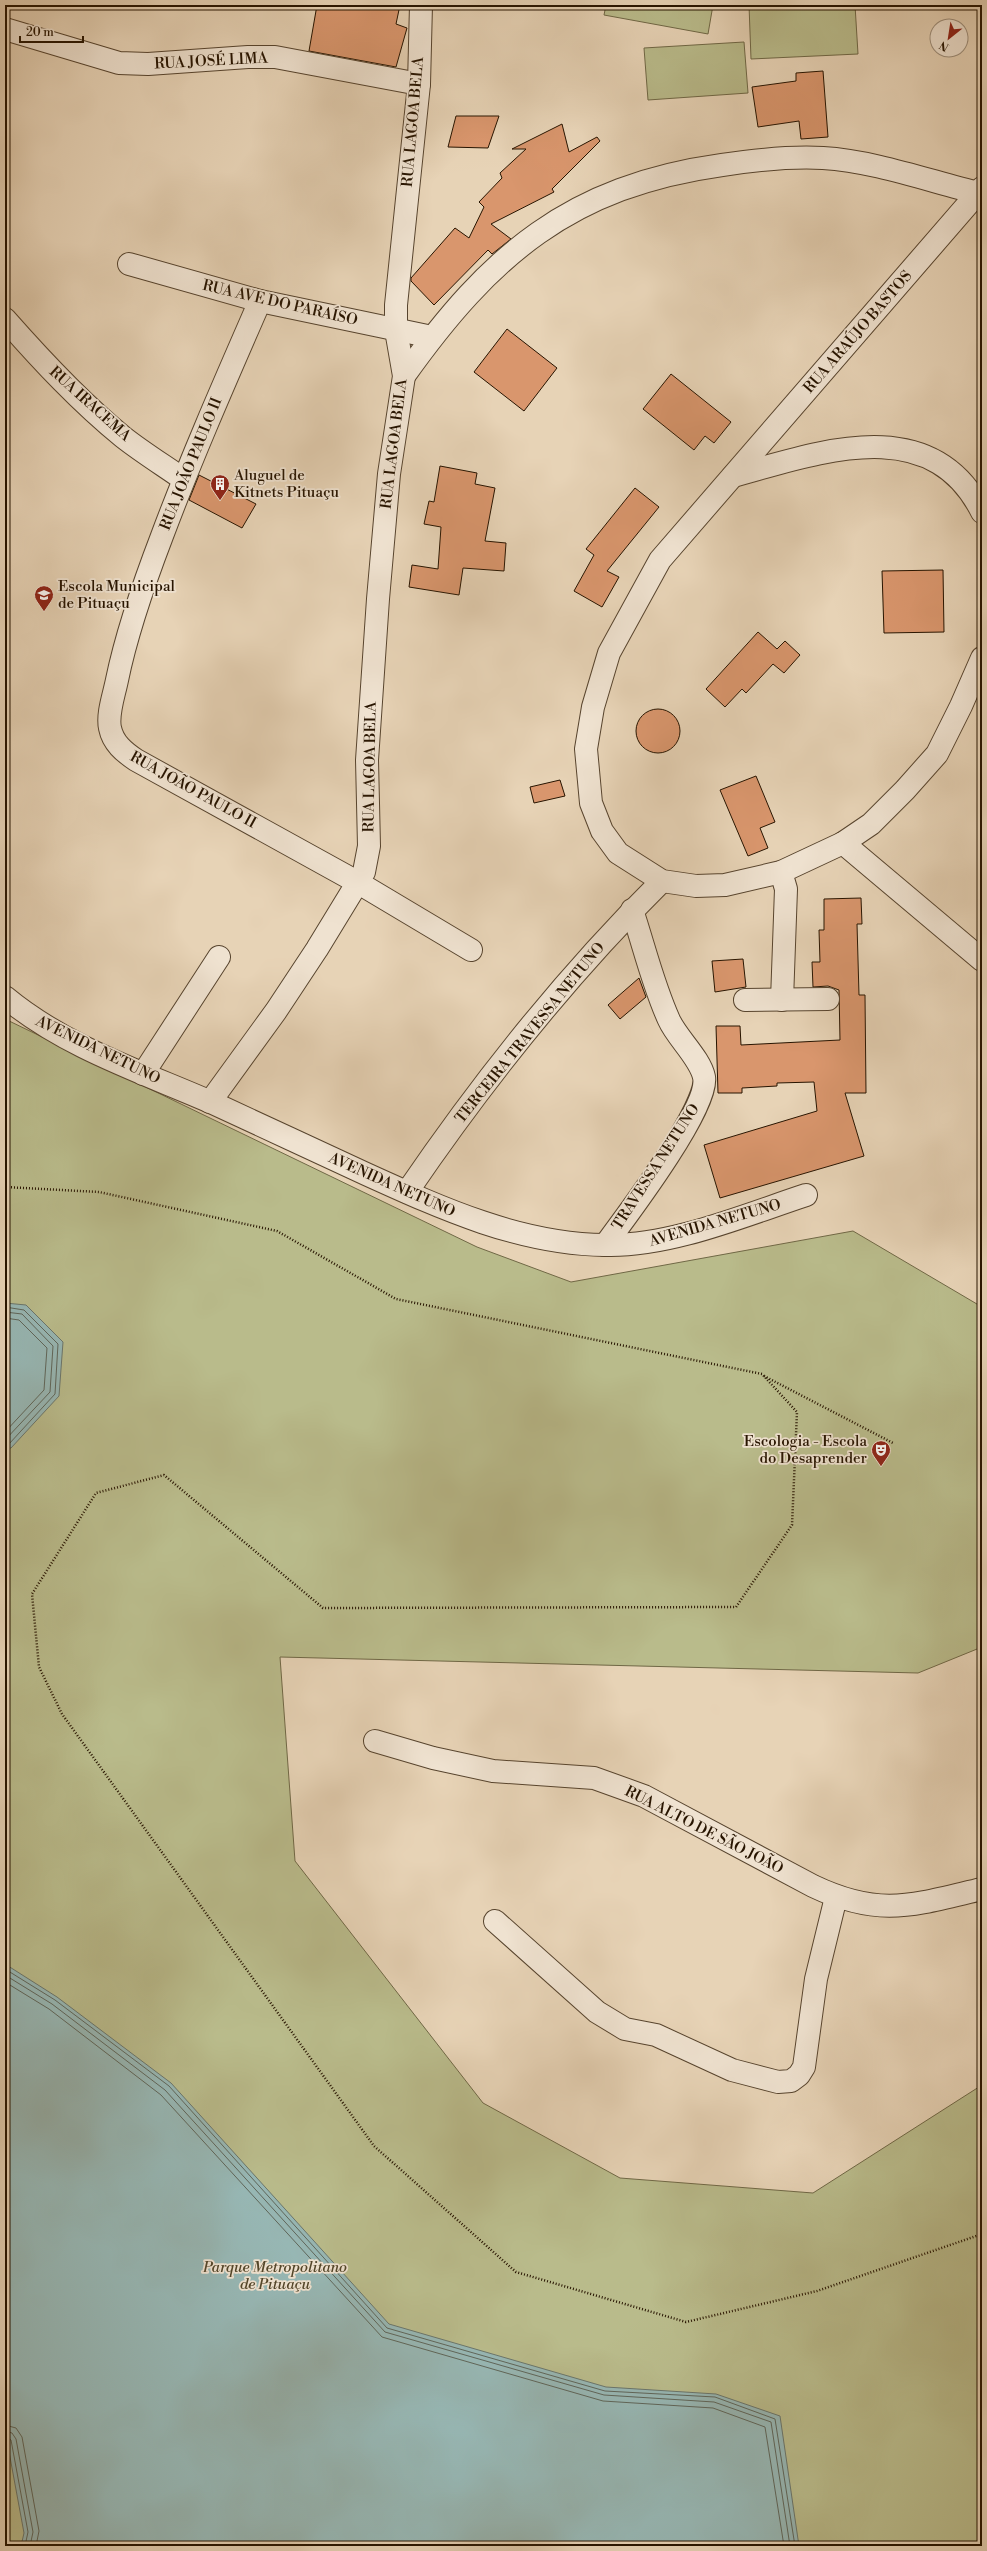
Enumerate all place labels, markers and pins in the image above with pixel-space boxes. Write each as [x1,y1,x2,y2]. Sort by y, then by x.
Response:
place label: Aluguel de Kitnets Pituaçu [233,466,340,502]
building icon: Aluguel de Kitnets Pituaçu [209,473,231,501]
place label: Escola Municipal de Pituaçu [58,577,176,613]
school or university icon: Escola Municipal de Pituaçu [33,584,55,612]
place label: Escologia - Escola do Desaprender [744,1432,868,1468]
theatre icon: Escologia - Escola do Desaprender [870,1439,892,1467]

